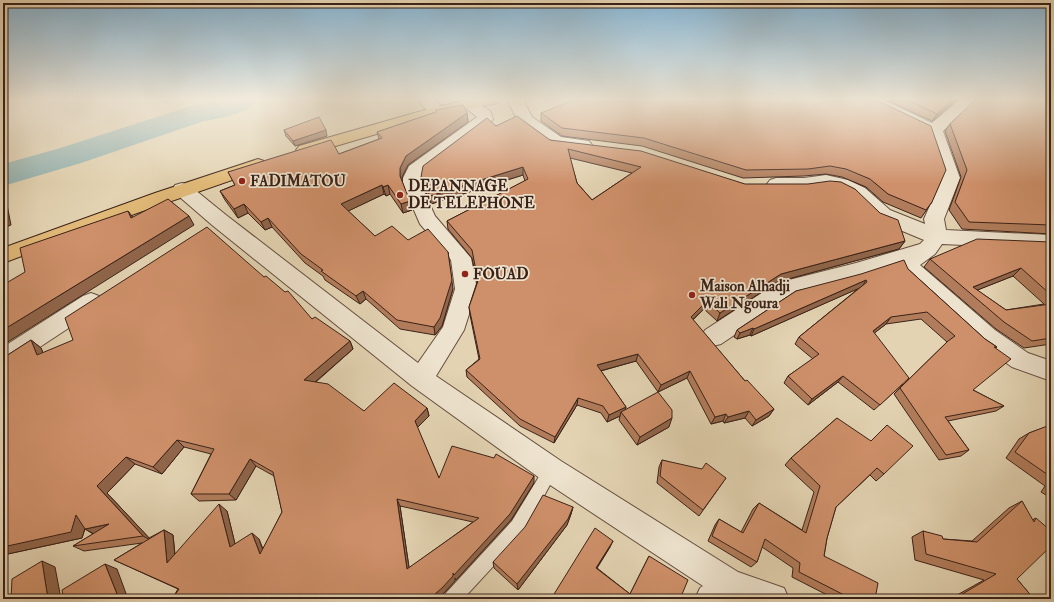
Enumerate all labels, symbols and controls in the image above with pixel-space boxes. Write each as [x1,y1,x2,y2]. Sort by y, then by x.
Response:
place label: FADIMATOU [250,172,346,191]
marker: FADIMATOU [237,176,247,186]
place label: DEPANNAGE DE TELEPHONE [408,177,535,213]
marker: DEPANNAGE DE TELEPHONE [395,190,405,200]
place label: FOUAD [473,265,528,284]
marker: FOUAD [460,269,470,279]
place label: Maison Alhadji Wali Ngoura [699,277,790,314]
marker: Maison Alhadji Wali Ngoura [687,290,697,300]

